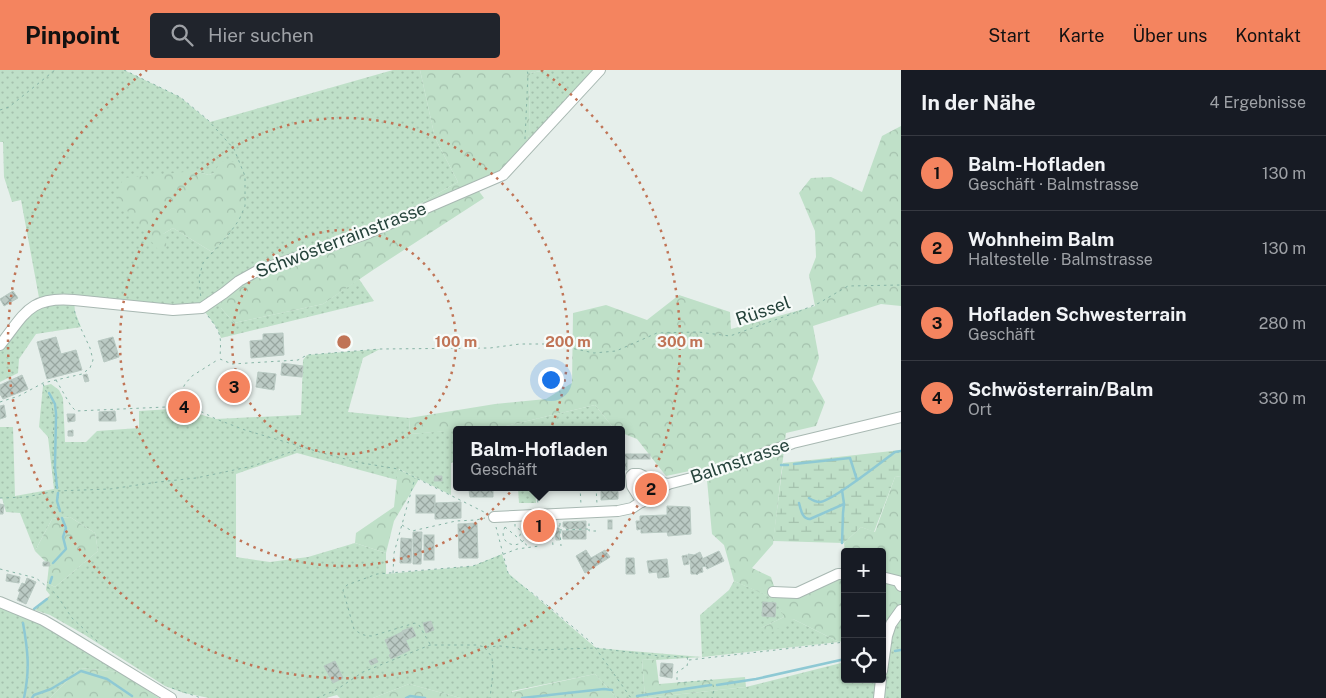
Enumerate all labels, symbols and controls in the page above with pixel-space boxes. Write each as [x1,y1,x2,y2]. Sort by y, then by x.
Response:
search box [150,13,500,58]
text: Pinpoint [25,21,120,49]
icon: search [168,21,196,49]
text: Hier suchen [208,24,314,46]
text: Start [988,25,1031,46]
text: Karte [1059,25,1104,46]
text: Über uns [1132,25,1207,46]
text: Kontakt [1235,25,1301,46]
text: In der Nähe [921,90,1036,115]
text: 4 Ergebnisse [1210,93,1306,112]
text: Balm-Hofladen [968,153,1106,175]
text: 1 [934,164,940,183]
text: 130 m [1262,164,1306,183]
text: Geschäft · Balmstrasse [968,175,1139,194]
street label: Schwösterrainstrasse [253,197,429,282]
text: Wohnheim Balm [968,228,1114,250]
text: 2 [932,239,942,258]
text: 130 m [1262,239,1306,258]
text: Haltestelle · Balmstrasse [968,250,1153,269]
street label: Rüssel [733,291,793,330]
text: Hofladen Schwesterrain [968,303,1187,325]
text: 3 [932,314,942,333]
text: 280 m [1259,314,1306,333]
text: Geschäft [968,325,1035,344]
centre of rings [335,333,353,351]
text: 100 m [435,333,477,350]
text: 200 m [545,333,591,350]
text: 300 m [657,333,703,350]
your location [538,367,564,393]
pin: 3 [218,368,250,406]
text: Schwösterrain/Balm [968,378,1153,400]
pin: 4 [168,388,200,426]
text: 4 [932,389,942,408]
text: 330 m [1259,389,1306,408]
text: Ort [968,400,992,419]
popup [453,426,625,491]
street label: Balmstrasse [687,434,792,487]
text: Balm-Hofladen [470,438,608,460]
text: Geschäft [470,460,537,479]
pin: 2 [635,470,667,508]
pin: 1 [523,507,555,545]
map controls [841,548,886,683]
button: + [841,548,886,593]
button: − [841,593,886,638]
button: locate [841,638,886,683]

